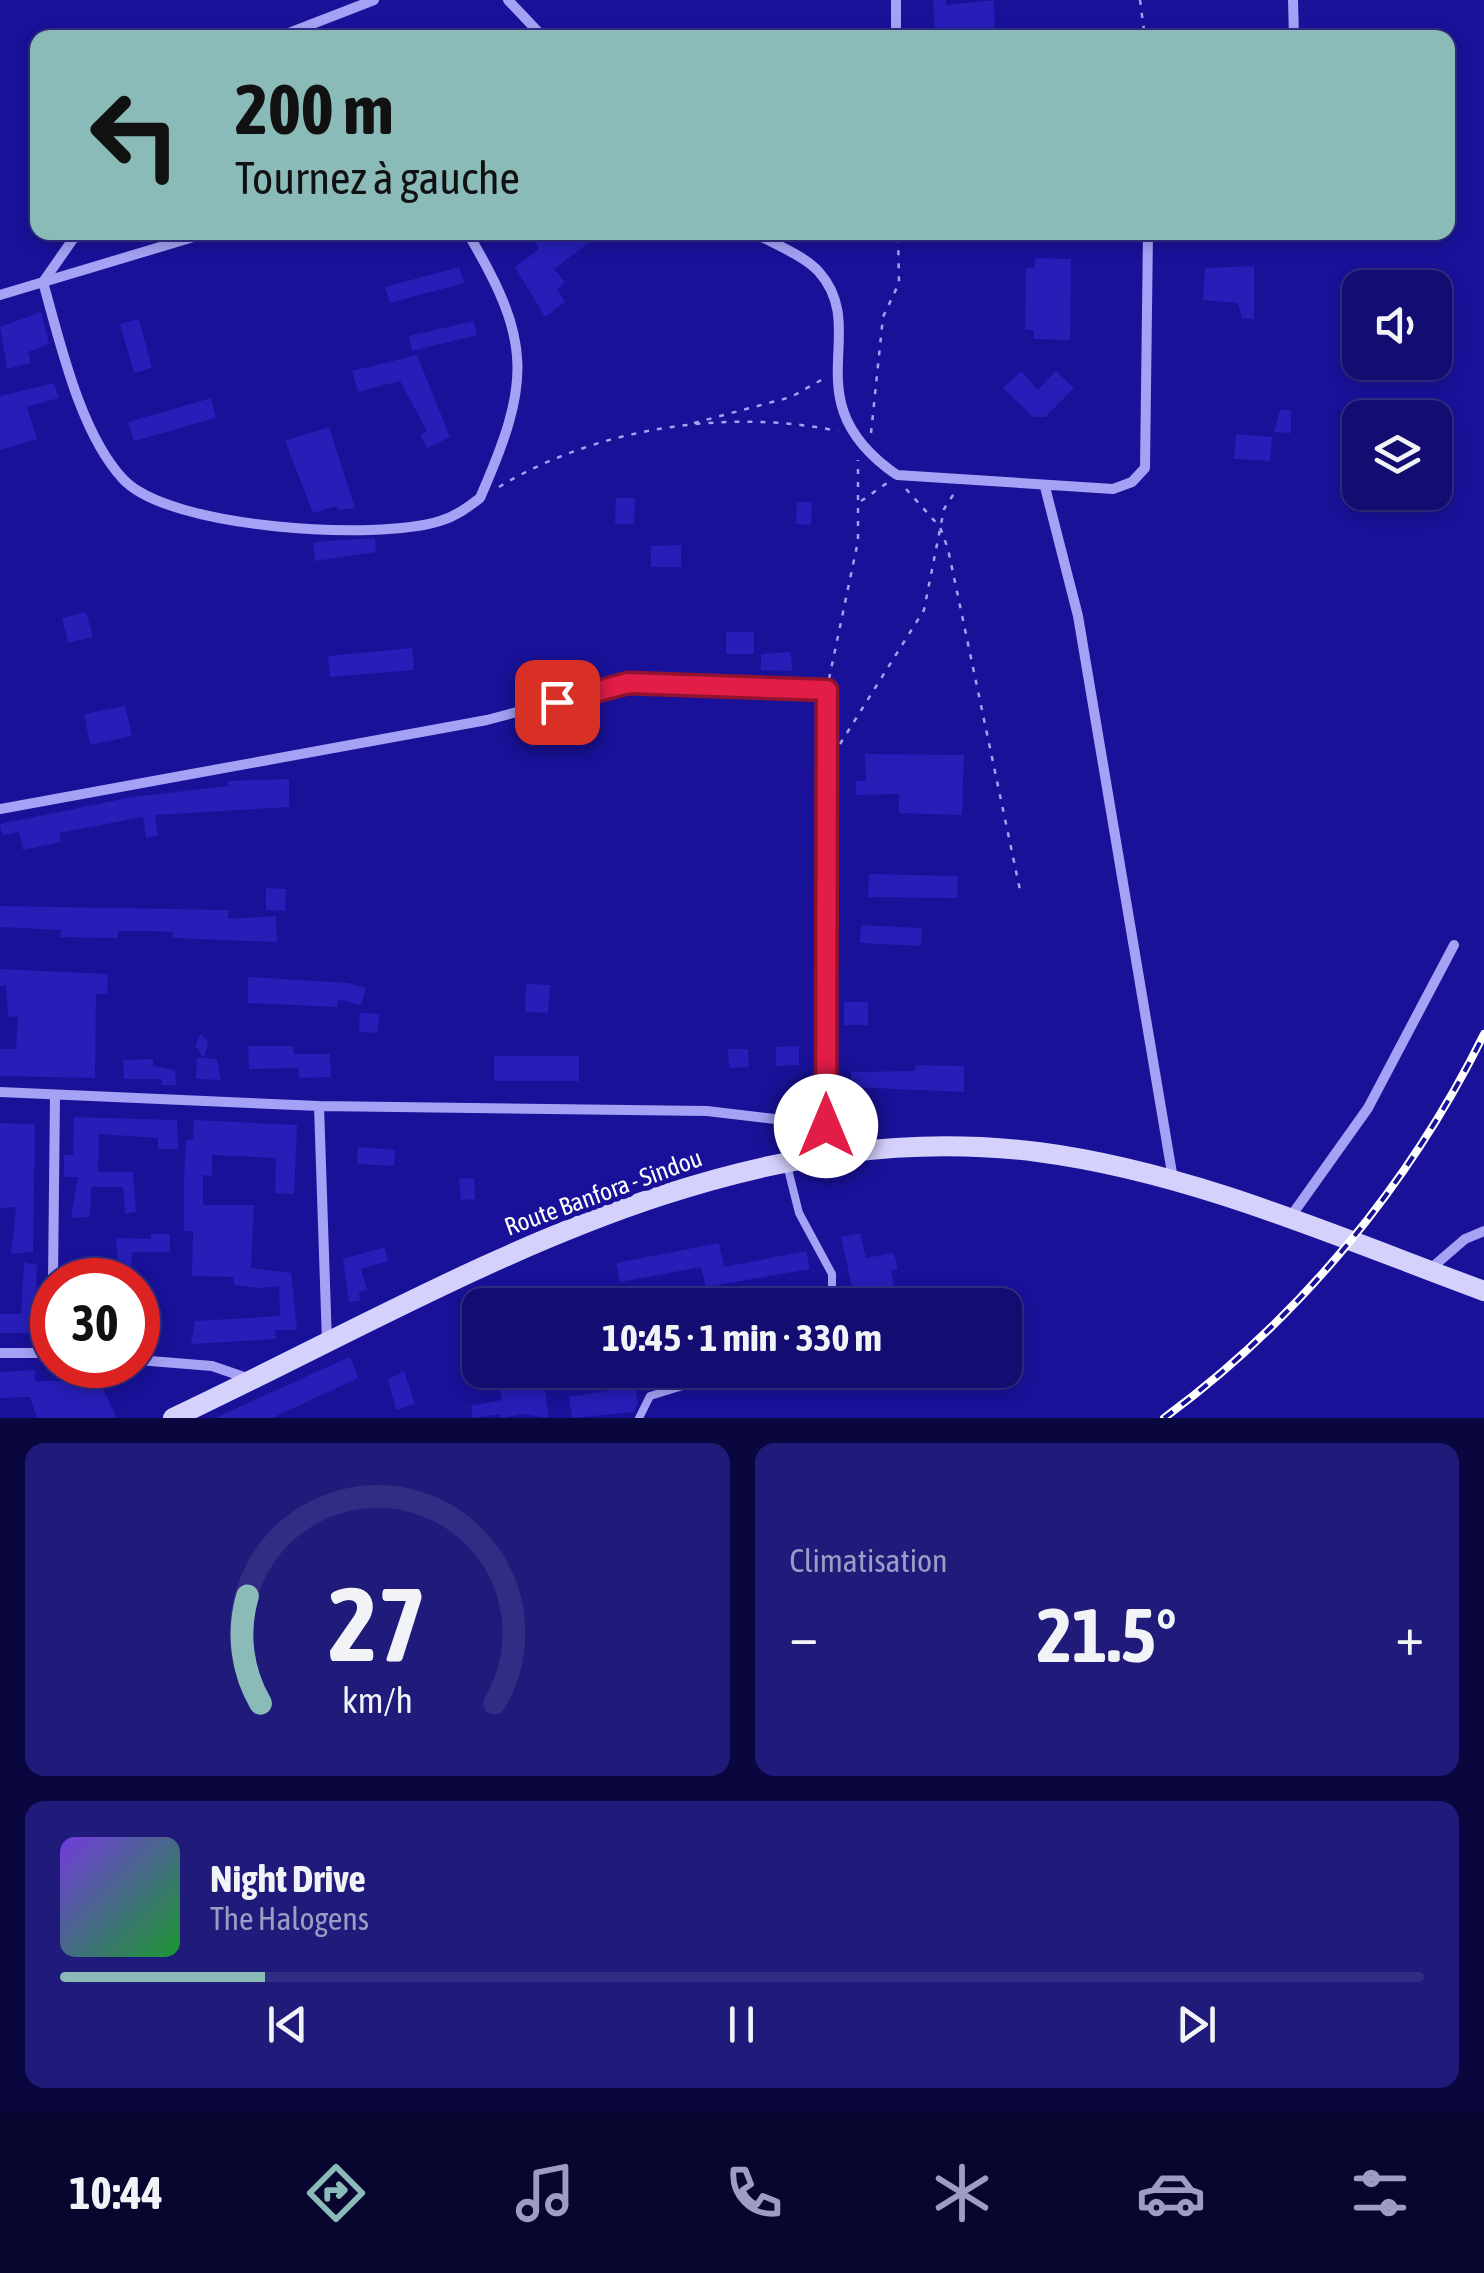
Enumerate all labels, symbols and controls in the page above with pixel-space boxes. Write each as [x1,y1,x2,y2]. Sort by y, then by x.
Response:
text: 200 m [235,69,394,149]
icon: left [70,70,200,200]
text: Tournez à gauche [235,152,520,204]
map controls [1342,270,1452,510]
button: sound [1342,270,1452,380]
button: layers [1342,400,1452,510]
pin [515,660,600,745]
icon: arrive [530,675,585,730]
position arrow [774,1074,878,1178]
street label: Route Banfora - Sindou [501,1143,705,1241]
speed limit sign: 30 [30,1258,160,1388]
text: 10:45 · 1 min · 330 m [602,1316,882,1359]
text: Climatisation [790,1542,948,1579]
text: 27 [328,1564,426,1683]
text: 21.5° [1037,1592,1177,1678]
text: − [790,1604,818,1667]
text: + [1395,1604,1424,1667]
text: km/h [342,1680,413,1721]
text: Night Drive [210,1857,366,1900]
text: The Halogens [210,1900,369,1937]
icon: previous [260,1997,315,2052]
icon: pause [714,1997,769,2052]
icon: next [1169,1997,1224,2052]
icon: directions [301,2158,371,2228]
icon: music [510,2158,580,2228]
icon: phone [719,2158,789,2228]
icon: climate [927,2158,997,2228]
icon: car [1136,2158,1206,2228]
icon: filters [1345,2158,1415,2228]
text: 10:44 [69,2167,163,2219]

